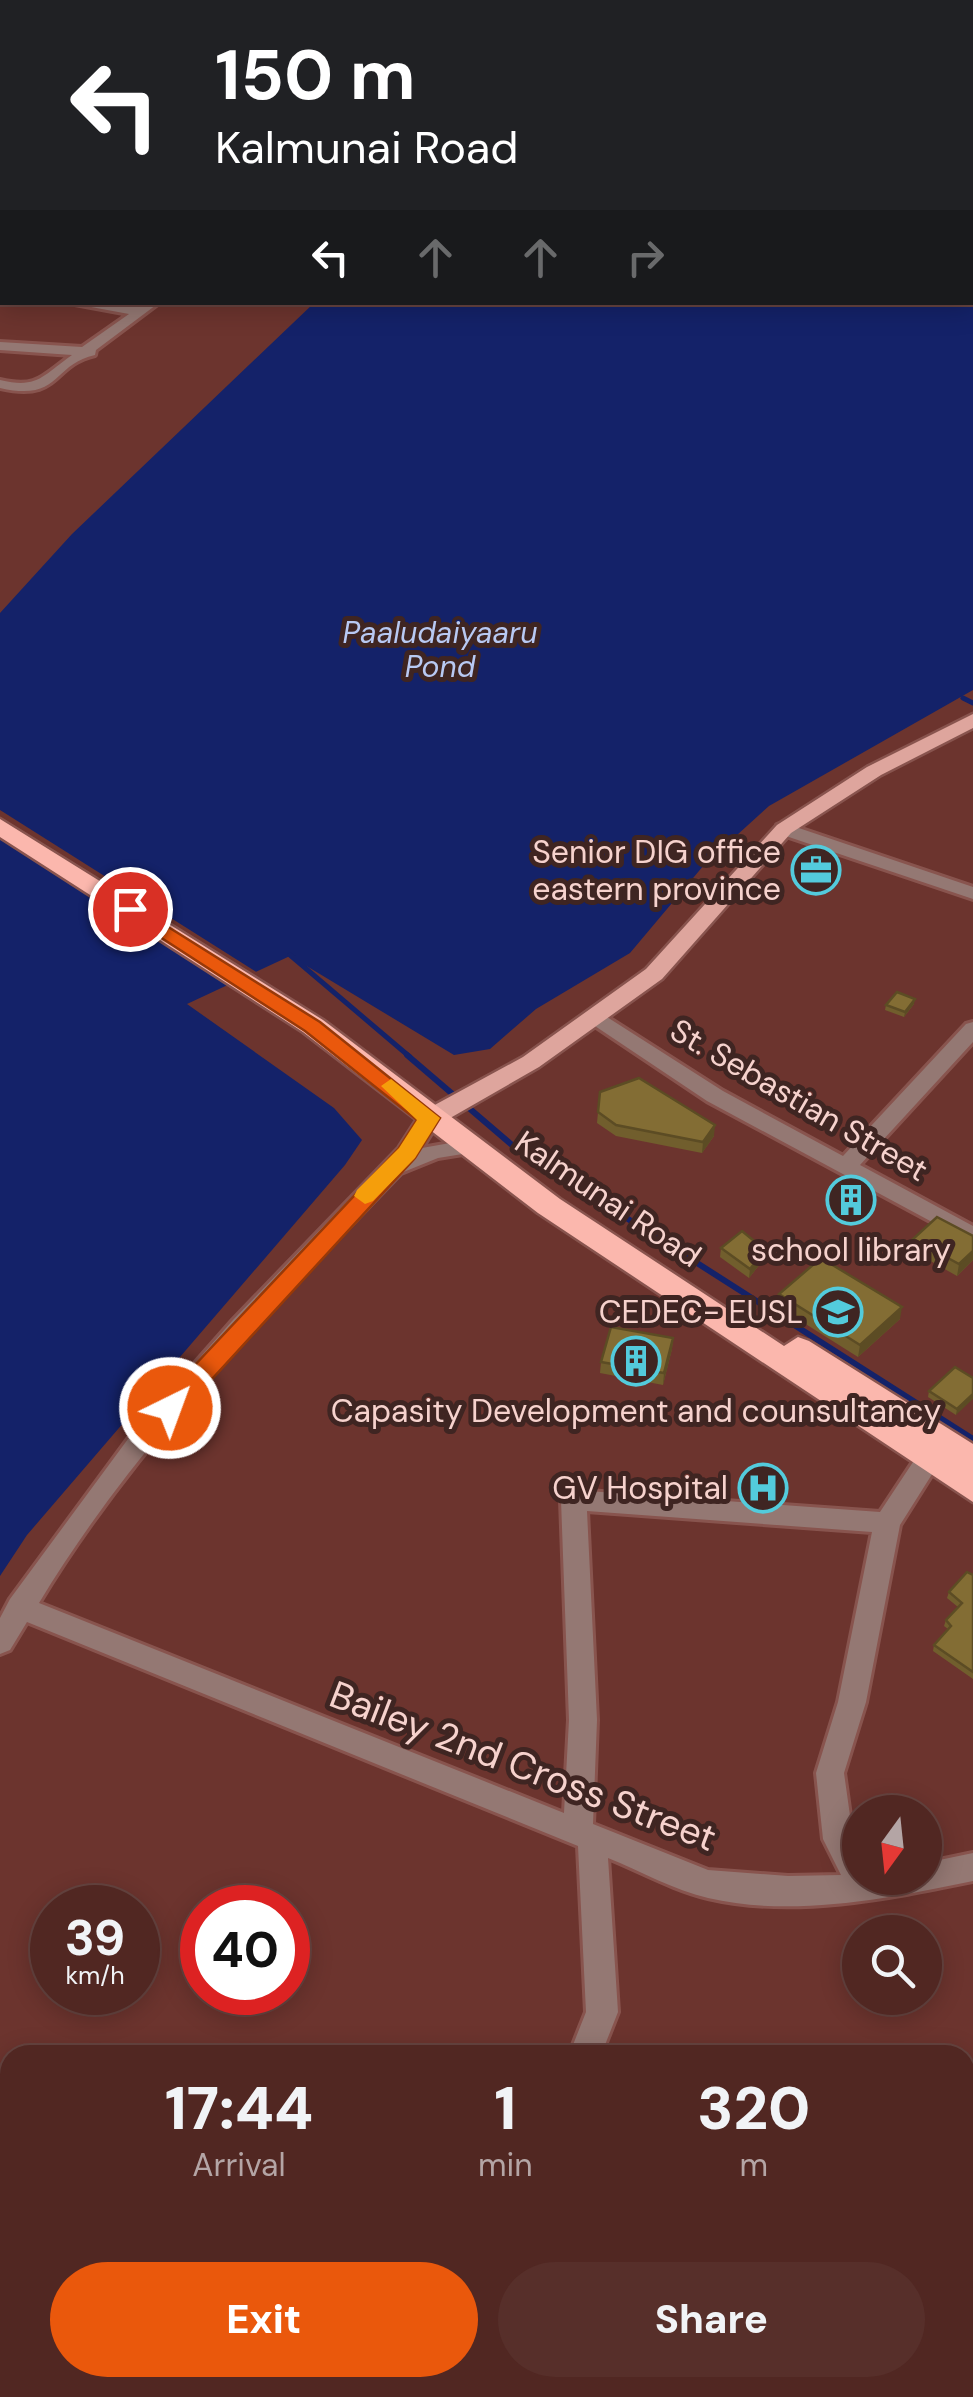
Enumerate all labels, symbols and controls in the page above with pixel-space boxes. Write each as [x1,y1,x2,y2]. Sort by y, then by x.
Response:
text: 150 m [215,30,416,121]
icon: left [50,40,180,170]
text: Kalmunai Road [215,118,519,177]
icon: left [303,230,358,285]
icon: ahead [408,230,463,285]
icon: ahead [513,230,568,285]
icon: right [618,230,673,285]
water label: Paaludaiyaaru Pond [343,613,537,686]
place label: Senior DIG office eastern province [532,831,781,910]
office icon: Senior DIG office eastern province [790,844,842,896]
pin [88,867,173,952]
icon: arrive [103,882,158,937]
street label: St. Sebastian Street [663,1009,935,1191]
street label: Kalmunai Road [507,1121,709,1277]
building icon: school library [825,1174,877,1226]
place label: school library [751,1229,951,1271]
school or university icon: CEDEC- EUSL [812,1286,864,1338]
place label: CEDEC- EUSL [599,1291,803,1333]
building icon: Capasity Development and counsultancy [610,1335,662,1387]
position arrow [118,1356,222,1460]
place label: Capasity Development and counsultancy [331,1390,942,1432]
hospital icon: GV Hospital [737,1462,789,1514]
place label: GV Hospital [552,1467,728,1509]
street label: Bailey 2nd Cross Street [323,1669,723,1863]
north arrow [842,1795,942,1895]
map controls [842,1795,942,2015]
speed limit sign: 40 [180,1885,310,2015]
text: 39 [65,1905,125,1971]
button: search [842,1915,942,2015]
text: km/h [65,1959,125,1992]
text: 17:44 [165,2069,313,2148]
text: 1 [494,2069,516,2148]
text: 320 [697,2069,810,2148]
text: Arrival [192,2144,286,2186]
text: min [478,2144,533,2186]
text: m [739,2144,768,2186]
button: Exit [50,2262,478,2377]
button: Share [498,2262,925,2377]

